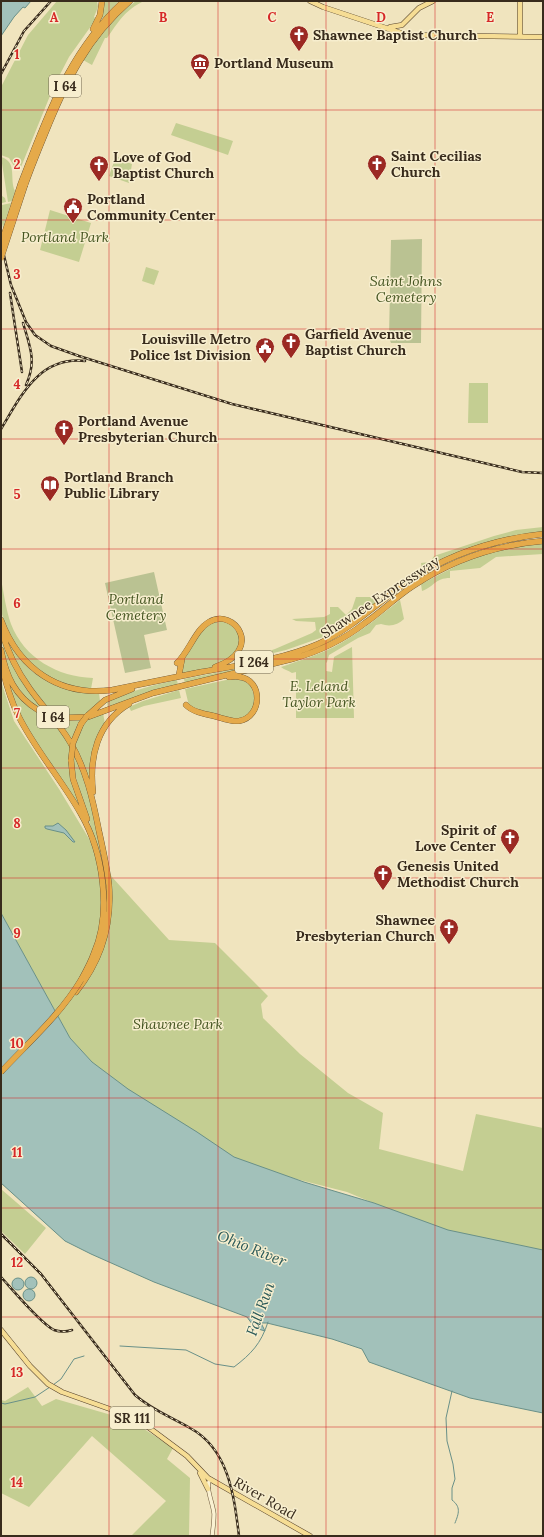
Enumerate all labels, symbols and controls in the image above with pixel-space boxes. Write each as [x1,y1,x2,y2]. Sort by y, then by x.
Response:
text: A [50,9,59,26]
text: B [159,9,168,26]
text: C [268,9,277,26]
text: D [376,9,386,26]
text: E [486,9,494,26]
church icon: Shawnee Baptist Church [288,24,310,52]
place label: Shawnee Baptist Church [313,26,478,44]
text: 1 [14,46,20,63]
museum icon: Portland Museum [189,52,211,80]
place label: Portland Museum [214,54,334,72]
road number: I 64 [49,75,81,97]
place label: Saint Cecilias Church [391,147,482,181]
place label: Love of God Baptist Church [113,148,214,182]
church icon: Saint Cecilias Church [366,153,388,181]
church icon: Love of God Baptist Church [88,154,110,182]
text: 2 [14,156,21,173]
place label: Portland Community Center [87,190,216,224]
public building icon: Portland Community Center [62,196,84,224]
park label: Portland Park [21,228,109,246]
text: 3 [13,266,21,283]
park label: Saint Johns Cemetery [370,272,442,306]
place label: Garfield Avenue Baptist Church [305,325,412,359]
place label: Louisville Metro Police 1st Division [130,330,251,364]
church icon: Garfield Avenue Baptist Church [280,331,302,359]
public building icon: Louisville Metro Police 1st Division [254,336,276,364]
text: 4 [13,376,21,393]
place label: Portland Avenue Presbyterian Church [78,412,218,446]
church icon: Portland Avenue Presbyterian Church [53,418,75,446]
place label: Portland Branch Public Library [64,468,174,502]
library icon: Portland Branch Public Library [39,474,61,502]
text: 5 [13,486,21,503]
street label: Shawnee Expressway [317,551,443,642]
park label: Portland Cemetery [106,590,166,624]
text: 6 [13,595,21,612]
road number: I 264 [235,651,273,673]
park label: E. Leland Taylor Park [282,677,356,711]
text: 7 [14,705,20,722]
road number: I 64 [37,706,69,728]
text: 8 [13,815,21,832]
place label: Spirit of Love Center [415,821,497,855]
church icon: Spirit of Love Center [499,827,521,855]
place label: Genesis United Methodist Church [397,857,519,891]
church icon: Genesis United Methodist Church [372,863,394,891]
place label: Shawnee Presbyterian Church [295,911,435,945]
church icon: Shawnee Presbyterian Church [438,917,460,945]
text: 9 [13,925,21,942]
park label: Shawnee Park [133,1015,223,1033]
text: 10 [10,1035,24,1052]
text: 11 [12,1144,22,1161]
water label: Ohio River [215,1226,290,1271]
text: 12 [11,1254,23,1271]
water label: Fall Run [242,1279,279,1338]
text: 13 [11,1364,23,1381]
road number: SR 111 [110,1407,154,1429]
street label: River Road [230,1473,300,1523]
text: 14 [11,1474,23,1491]

